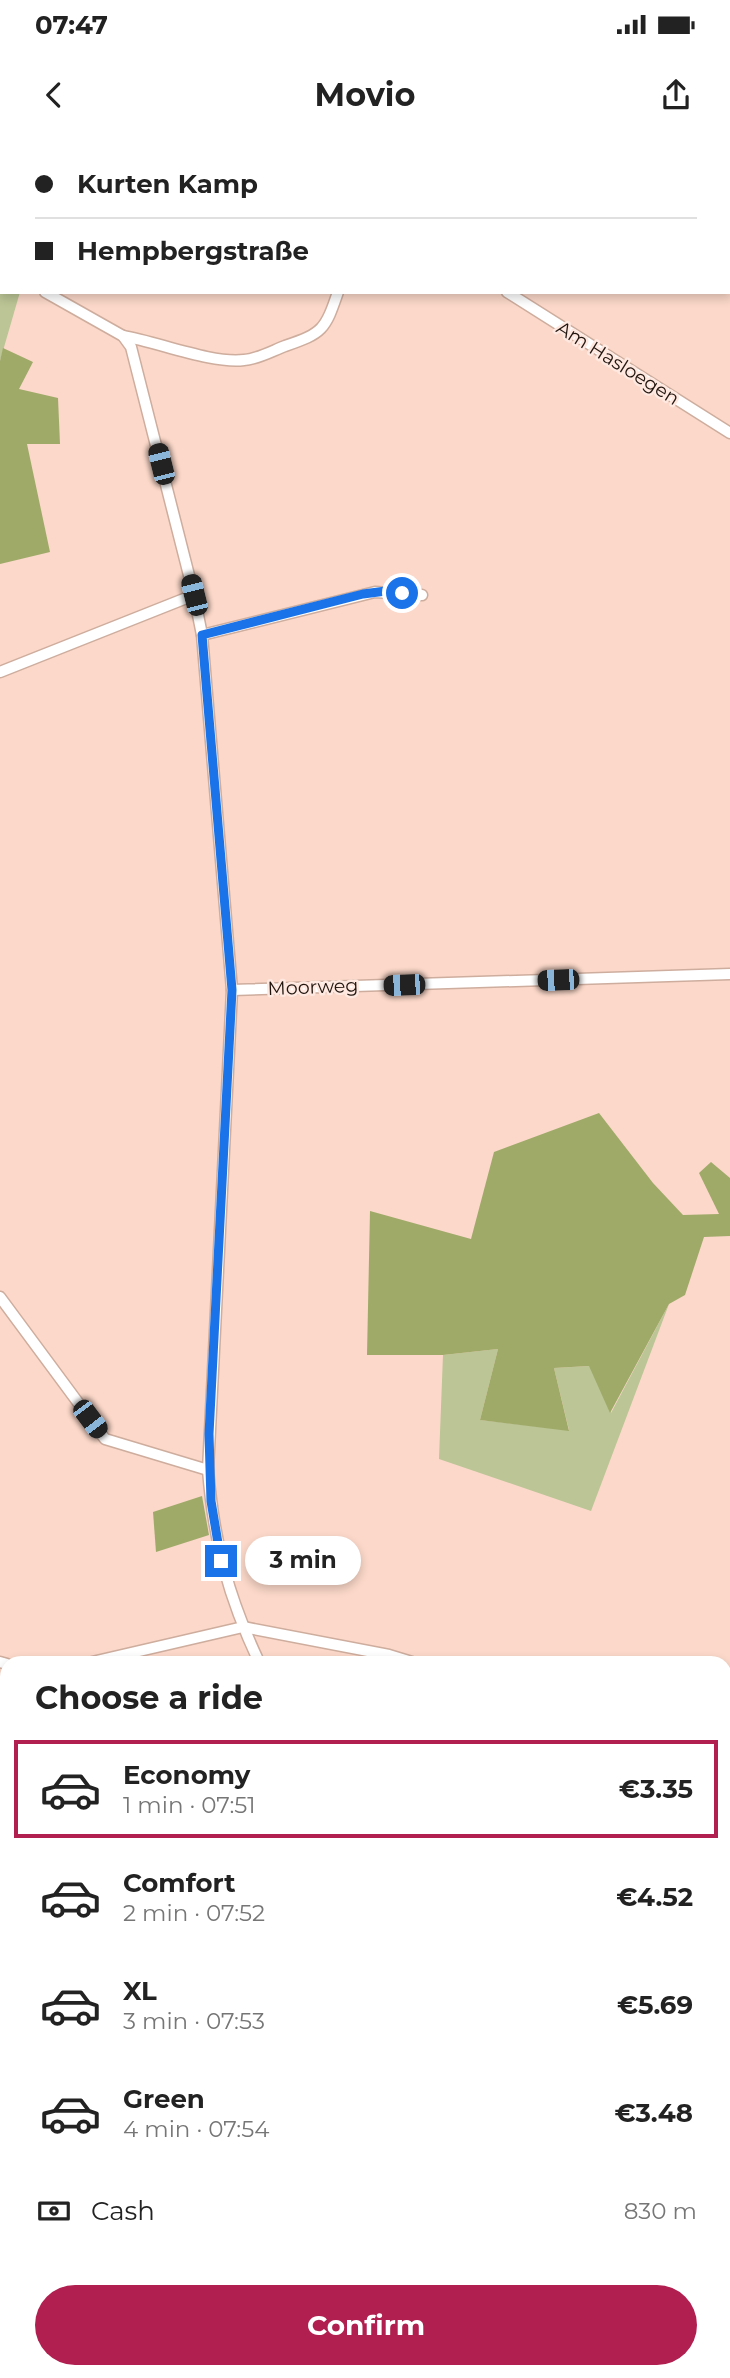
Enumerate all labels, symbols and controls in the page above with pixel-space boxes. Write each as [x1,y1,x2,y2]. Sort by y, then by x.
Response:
text: 07:47 [35,9,108,41]
text: Movio [315,75,415,114]
icon: back [35,76,73,114]
icon: share [657,76,695,114]
text: Kurten Kamp [77,168,258,200]
text: Hempbergstraße [77,235,309,267]
street label: Am Hasloegen [552,316,684,410]
car [146,441,177,487]
car [179,572,210,618]
route start [386,577,418,609]
car [537,969,580,991]
street label: Moorweg [267,974,359,1000]
car [383,974,426,996]
car [69,1396,112,1442]
callout: 3 min [246,1536,361,1586]
route end [205,1545,237,1577]
text: 3 min [269,1546,337,1574]
text: Choose a ride [35,1678,263,1717]
icon: car [39,1758,102,1821]
text: Economy [123,1759,250,1791]
text: €3.35 [619,1773,693,1805]
text: 1 min · 07:51 [123,1791,256,1819]
icon: car [39,1866,102,1929]
text: Comfort [123,1867,235,1899]
text: €4.52 [616,1881,693,1913]
text: 2 min · 07:52 [123,1899,265,1927]
icon: car [39,1974,102,2037]
text: XL [123,1975,157,2007]
text: €5.69 [617,1989,693,2021]
text: 3 min · 07:53 [123,2007,265,2035]
icon: car [39,2082,102,2145]
text: Green [123,2083,205,2115]
text: €3.48 [614,2097,693,2129]
text: 4 min · 07:54 [123,2115,269,2143]
icon: cash [35,2192,73,2230]
text: Cash [91,2195,155,2227]
text: 830 m [624,2197,697,2225]
button: Confirm [35,2285,697,2365]

